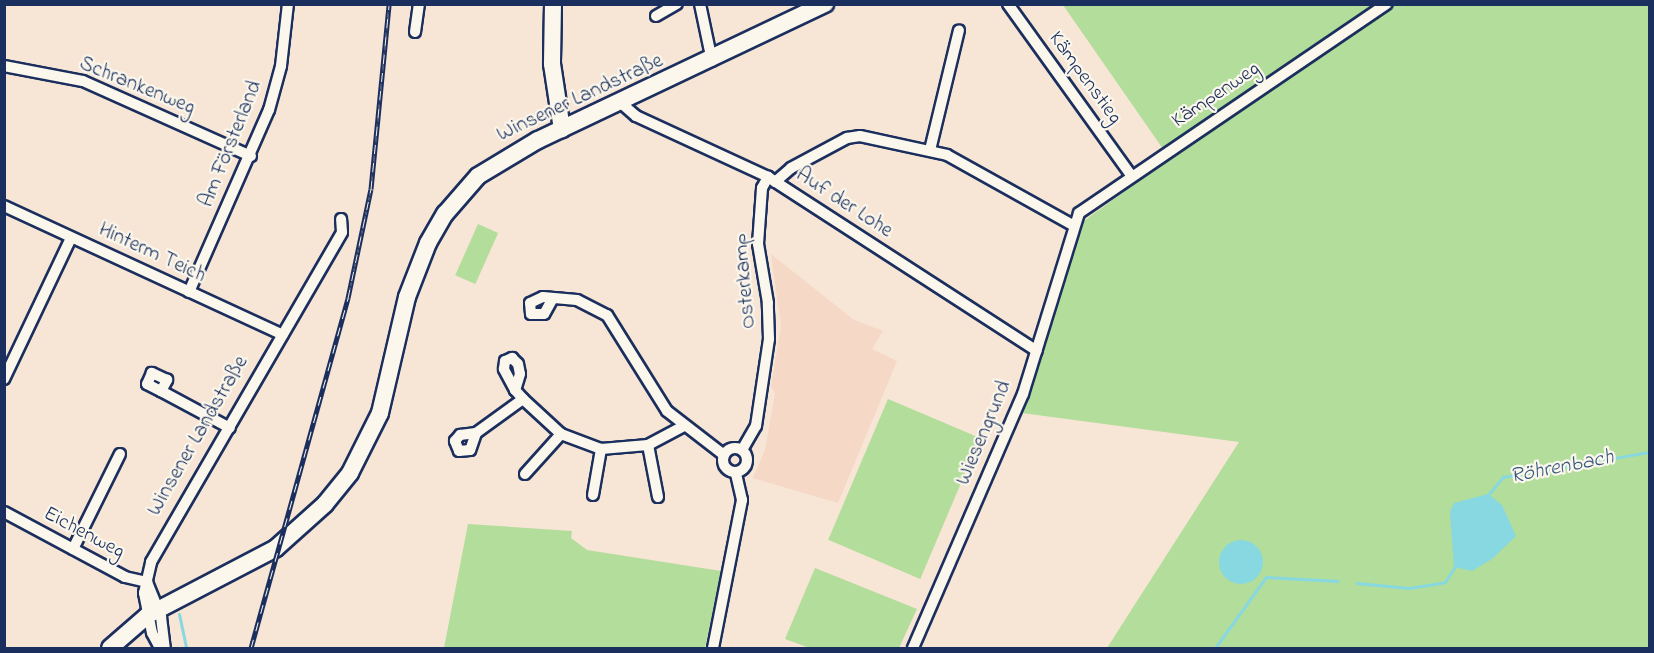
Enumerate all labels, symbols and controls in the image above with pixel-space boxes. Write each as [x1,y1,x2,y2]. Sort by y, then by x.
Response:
street label: Kämpenstieg [1043,27,1127,129]
street label: Winsener Landstraße [493,48,667,148]
street label: Schrankenweg [75,51,199,121]
street label: Kämpenweg [1167,56,1265,134]
street label: Am Försterland [194,77,268,211]
street label: Auf der Lohe [791,162,897,244]
street label: Hinterm Teich [94,217,210,289]
street label: Osterkamp [728,232,762,330]
street label: Winsener Landstraße [142,352,254,520]
street label: Wiesengrund [951,377,1017,489]
water label: Röhrenbach [1508,445,1616,491]
street label: Eichenweg [39,501,129,565]

